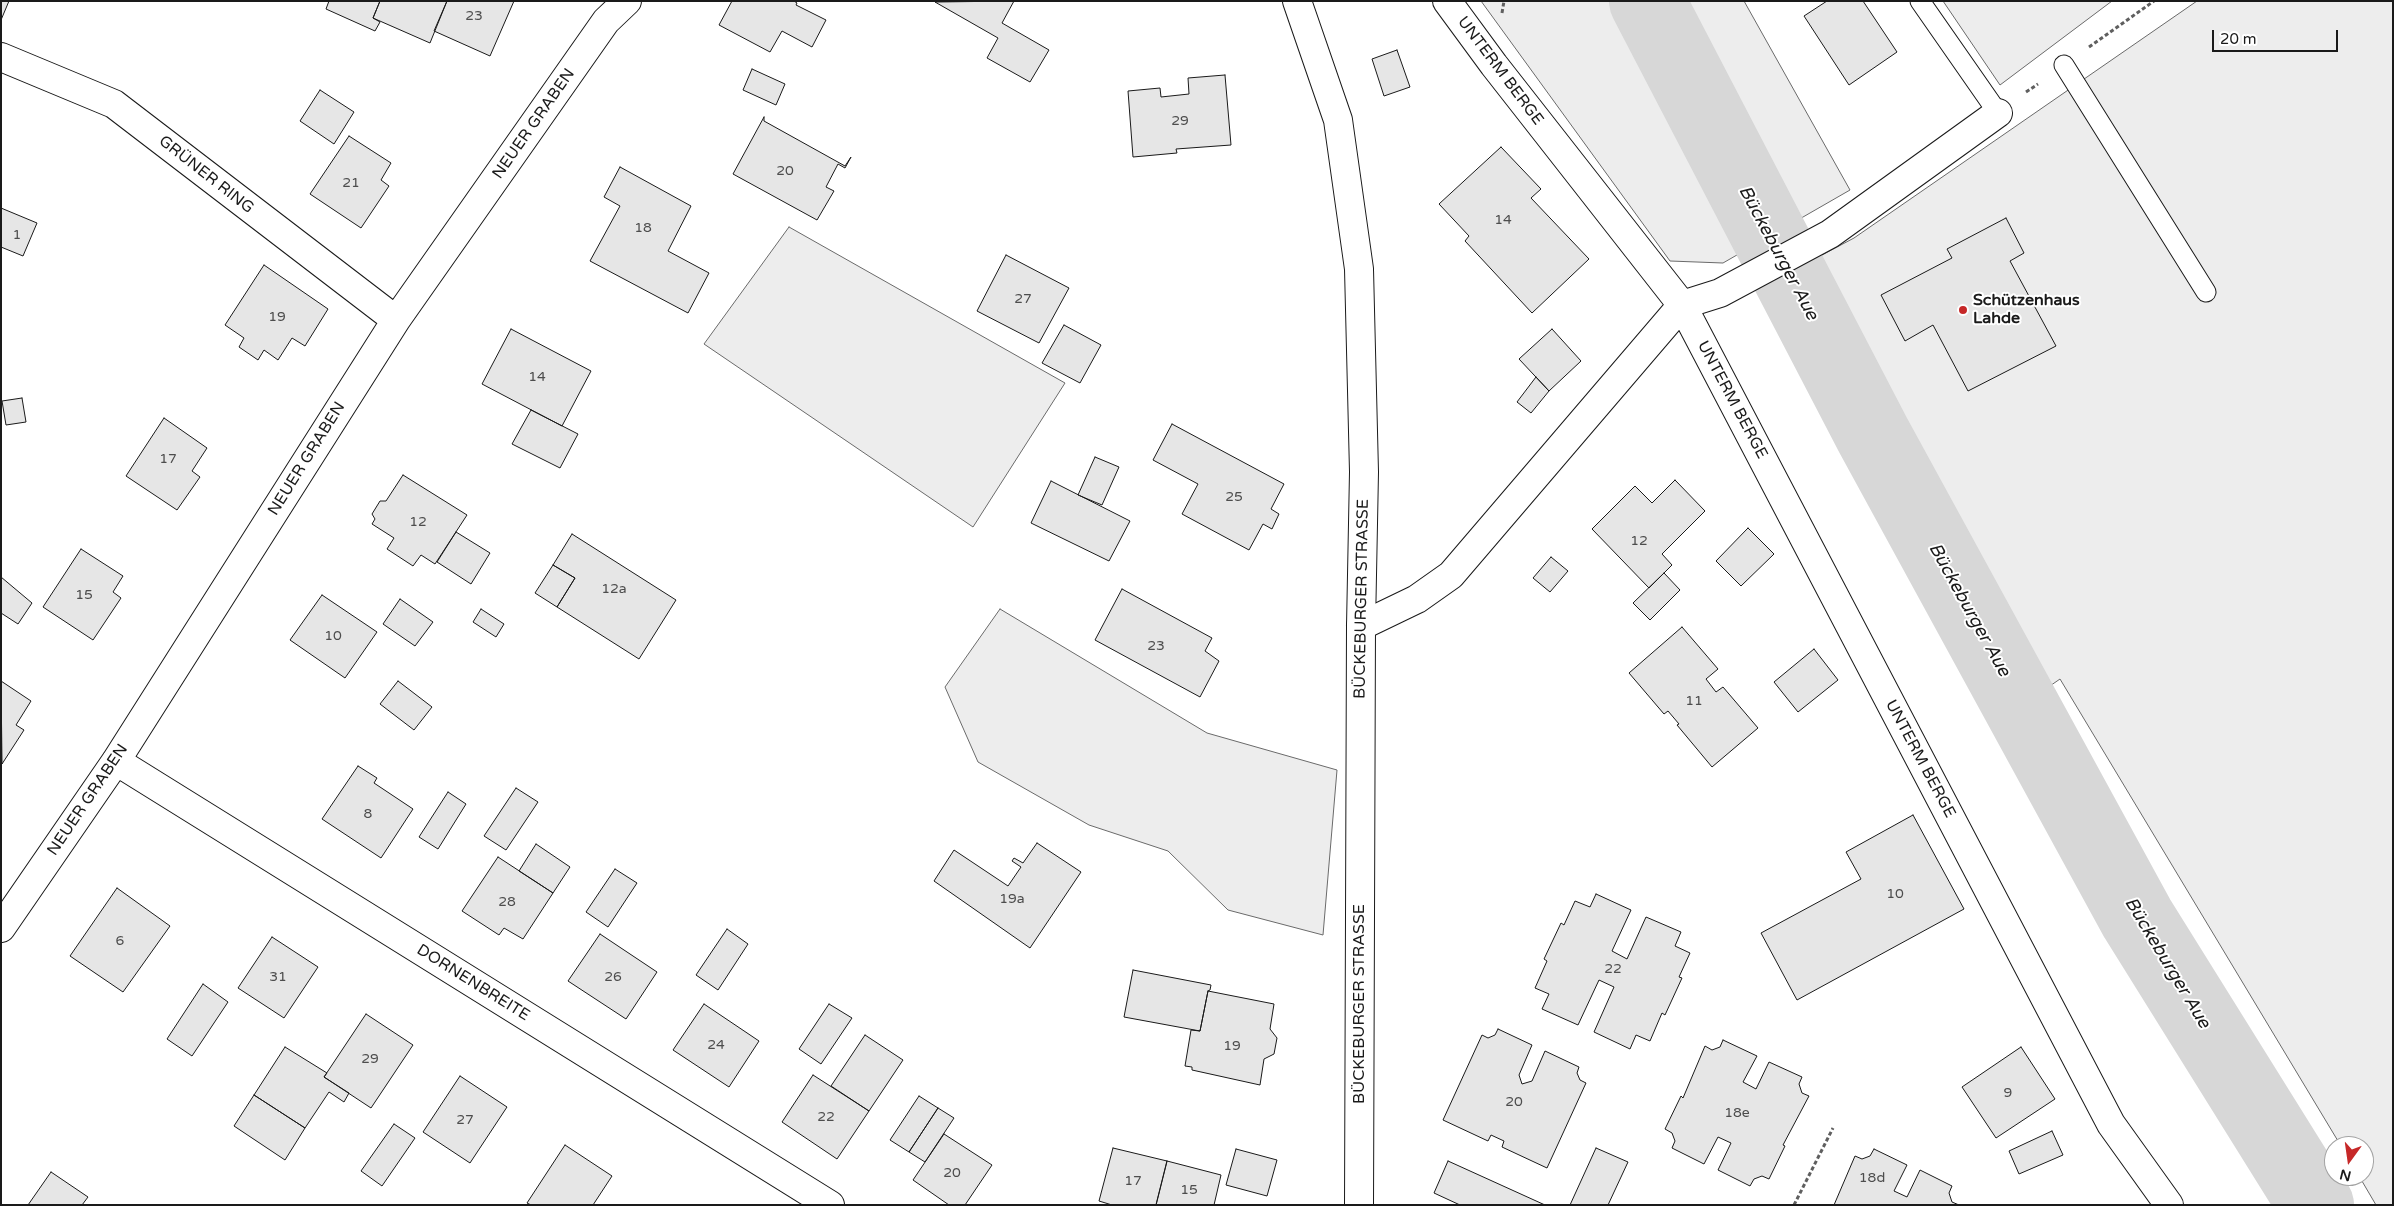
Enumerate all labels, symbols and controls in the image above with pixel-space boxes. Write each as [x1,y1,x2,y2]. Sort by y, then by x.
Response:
house number: 23 [465,8,483,24]
street label: UNTERM BERGE [1453,13,1547,129]
scale bar [2214,20,2340,52]
text: 20 m [2220,30,2257,48]
street label: NEUER GRABEN [489,65,579,183]
house number: 29 [1171,113,1189,129]
street label: GRÜNER RING [155,132,257,218]
house number: 20 [776,163,794,179]
house number: 21 [342,175,360,191]
water label: Bückeburger Aue [1733,182,1823,324]
house number: 14 [1494,212,1512,228]
house number: 18 [634,220,652,236]
house number: 1 [13,227,21,243]
house number: 27 [1014,291,1032,307]
place label: Schützenhaus Lahde [1973,291,2080,329]
marker: Schützenhaus Lahde [1957,304,1969,316]
house number: 19 [268,309,286,325]
street label: UNTERM BERGE [1693,338,1771,462]
house number: 14 [528,369,546,385]
street label: NEUER GRABEN [264,399,350,519]
house number: 17 [159,451,177,467]
house number: 25 [1225,489,1243,505]
street label: BÜCKEBURGER STRASSE [1351,499,1373,699]
house number: 12 [409,514,427,530]
house number: 12 [1630,533,1648,549]
water label: Bückeburger Aue [1923,540,2015,680]
house number: 12a [601,581,627,597]
house number: 15 [75,587,93,603]
house number: 10 [324,628,342,644]
house number: 23 [1147,638,1165,654]
house number: 11 [1685,693,1703,709]
street label: UNTERM BERGE [1881,697,1959,821]
street label: NEUER GRABEN [44,741,132,859]
house number: 8 [364,806,372,822]
house number: 10 [1886,886,1904,902]
house number: 19a [999,891,1025,907]
house number: 28 [498,894,516,910]
water label: Bückeburger Aue [2119,894,2215,1032]
street label: BÜCKEBURGER STRASSE [1350,904,1370,1104]
house number: 6 [116,933,124,949]
street label: DORNENBREITE [413,941,533,1025]
house number: 22 [1604,961,1622,977]
house number: 31 [269,969,287,985]
house number: 26 [604,969,622,985]
house number: 24 [707,1037,725,1053]
house number: 19 [1223,1038,1241,1054]
house number: 29 [361,1051,379,1067]
house number: 9 [2004,1085,2012,1101]
house number: 20 [1505,1094,1523,1110]
house number: 18e [1724,1105,1750,1121]
house number: 22 [817,1109,835,1125]
house number: 27 [456,1112,474,1128]
north arrow [2324,1136,2374,1186]
house number: 20 [943,1165,961,1181]
text: N [2338,1165,2353,1185]
house number: 18d [1859,1170,1885,1186]
house number: 17 [1124,1173,1142,1189]
house number: 15 [1180,1182,1198,1198]

